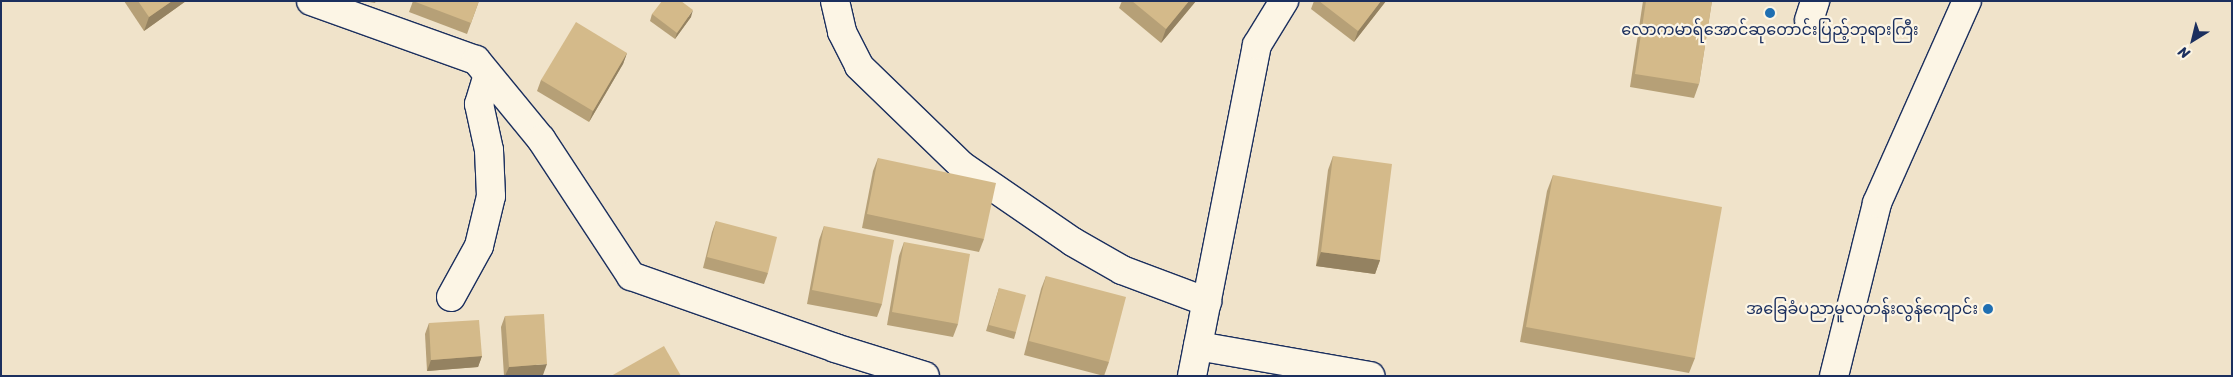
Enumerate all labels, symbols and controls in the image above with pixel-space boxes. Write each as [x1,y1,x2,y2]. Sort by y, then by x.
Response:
marker: လောကမာရ်အောင်ဆုတောင်းပြည့်ဘုရားကြီး [1764,7,1776,19]
north arrow [2168,15,2218,65]
place label: လောကမာရ်အောင်ဆုတောင်းပြည့်ဘုရားကြီး [1621,20,1919,40]
text: N [2173,40,2195,66]
place label: အခြေခံပညာမူလတန်းလွန်ကျောင်း [1746,299,1978,319]
marker: အခြေခံပညာမူလတန်းလွန်ကျောင်း [1982,303,1994,315]

